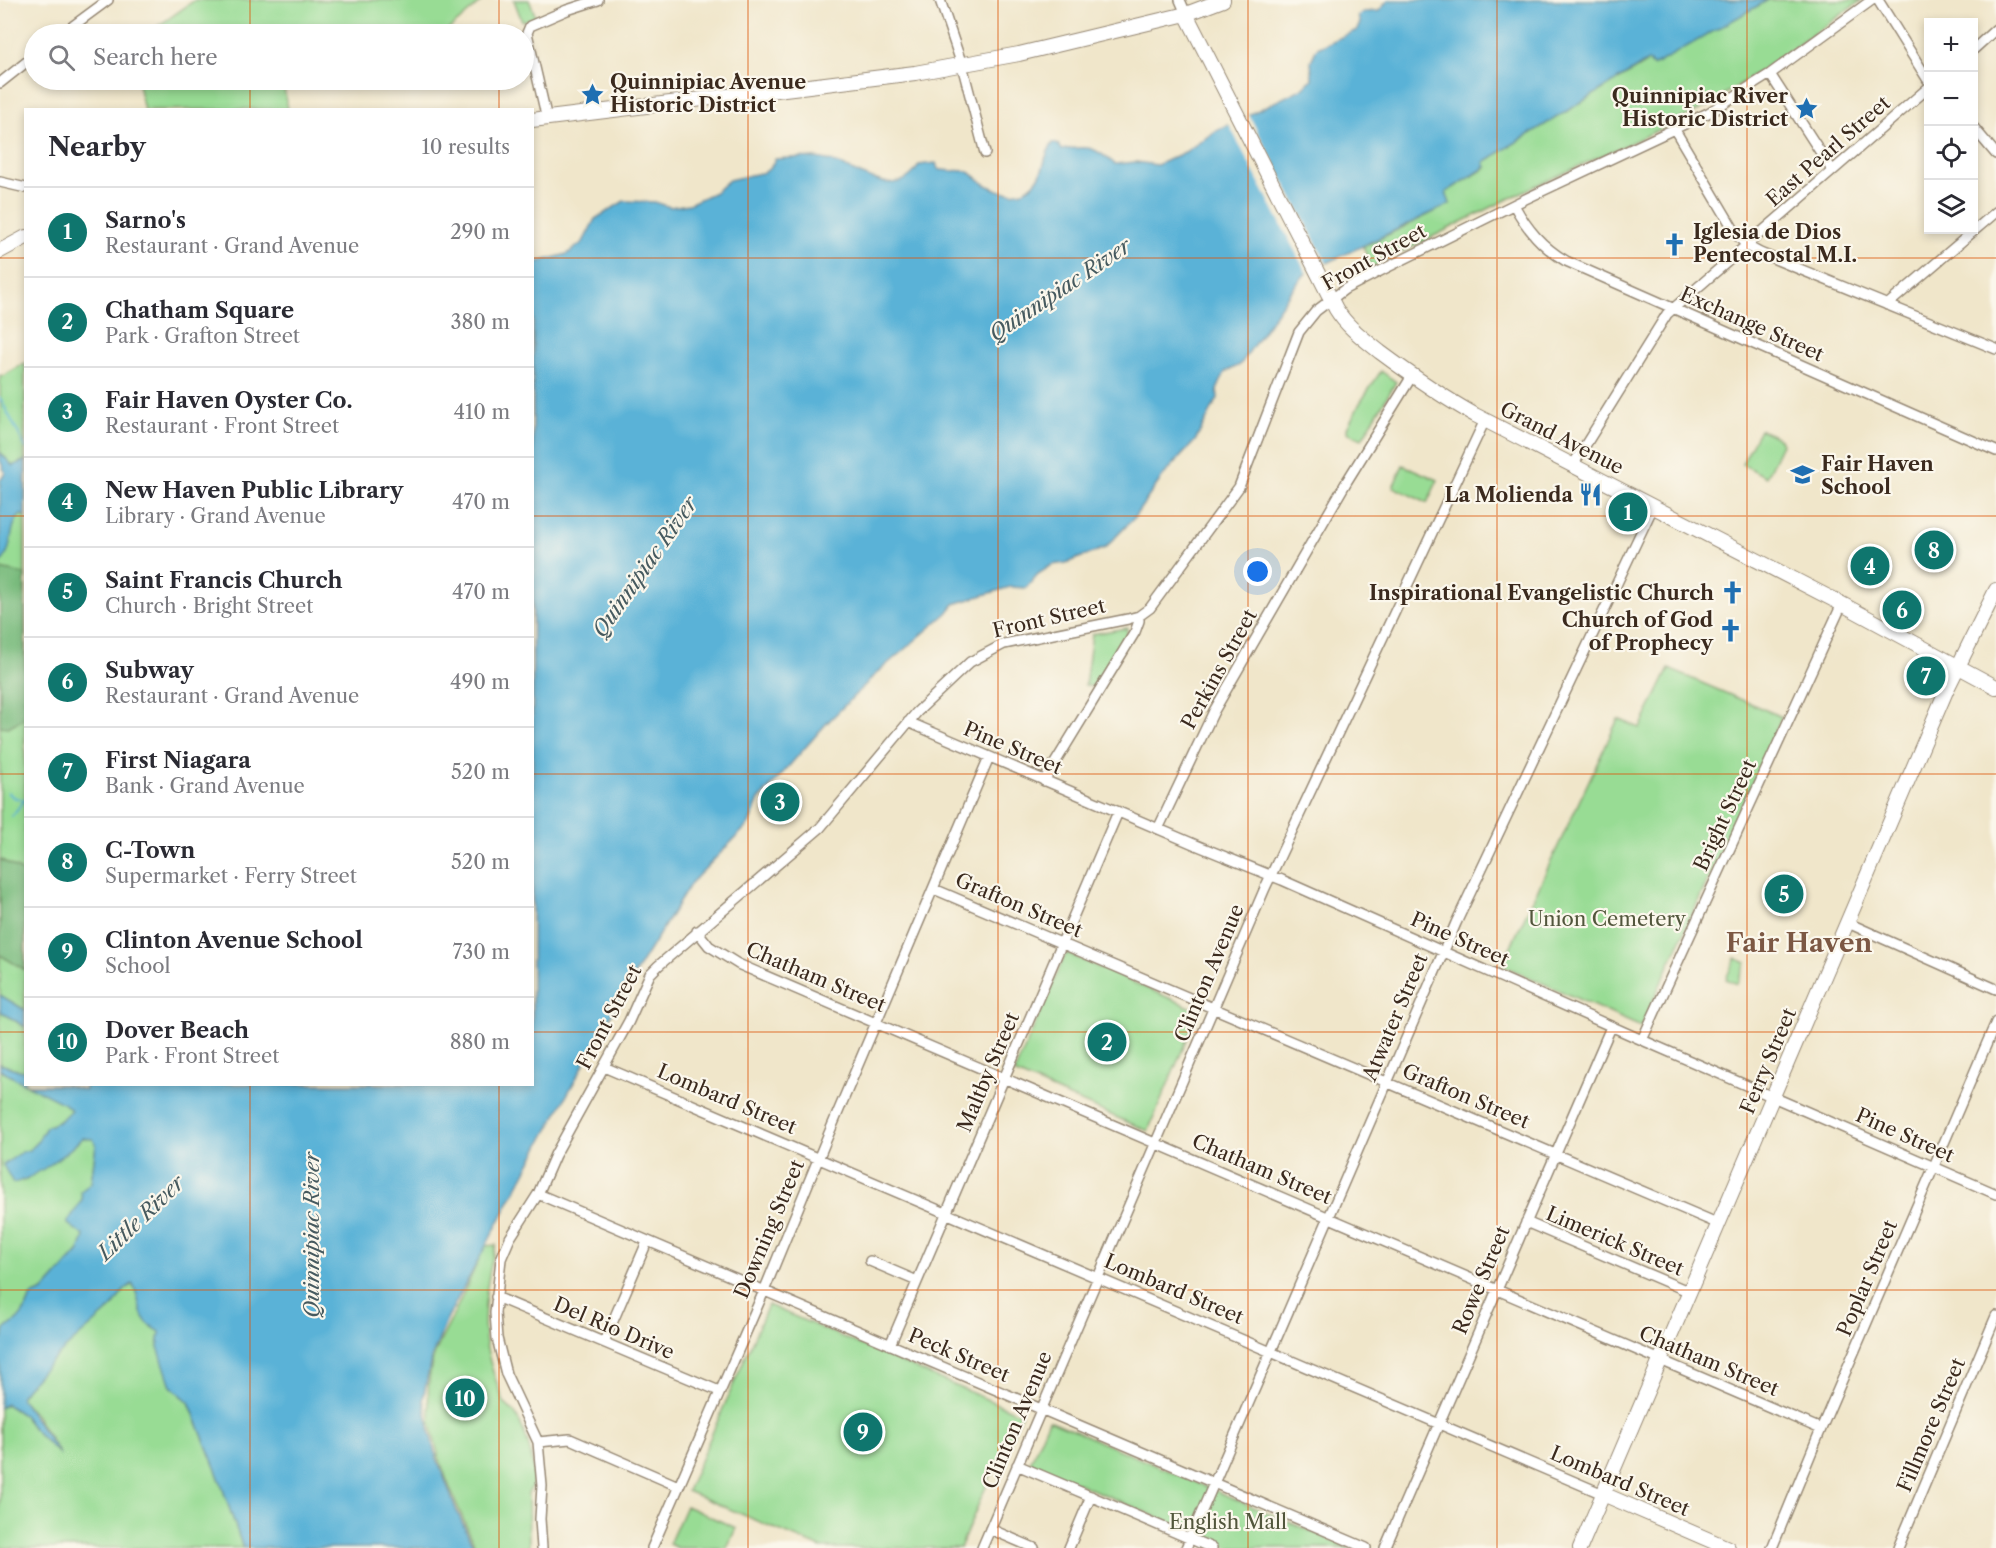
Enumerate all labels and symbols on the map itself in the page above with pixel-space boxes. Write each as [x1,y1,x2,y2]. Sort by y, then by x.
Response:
place label: Quinnipiac Avenue Historic District [610,70,806,117]
place icon: Quinnipiac Avenue Historic District [579,81,605,107]
place label: Quinnipiac River Historic District [1612,84,1788,131]
street label: East Pearl Street [1761,91,1895,211]
place icon: Quinnipiac River Historic District [1793,95,1819,121]
street label: Front Street [1318,219,1430,295]
place label: Iglesia de Dios Pentecostal M.I. [1693,220,1857,267]
church icon: Iglesia de Dios Pentecostal M.I. [1662,231,1688,257]
water label: Quinnipiac River [984,232,1136,346]
street label: Exchange Street [1676,282,1828,366]
street label: Grand Avenue [1496,397,1628,479]
place label: Fair Haven School [1821,452,1934,499]
school or university icon: Fair Haven School [1790,462,1816,488]
restaurant icon: La Molienda [1578,482,1604,508]
place label: La Molienda [1445,483,1573,507]
pin: 1 [1608,490,1648,534]
water label: Quinnipiac River [587,491,703,642]
pin: 8 [1914,528,1954,572]
pin: 4 [1850,544,1890,588]
your location [1243,557,1272,586]
church icon: Inspirational Evangelistic Church [1719,580,1745,606]
place label: Inspirational Evangelistic Church [1369,581,1714,605]
pin: 6 [1882,588,1922,632]
street label: Front Street [990,593,1108,643]
street label: Perkins Street [1176,605,1262,733]
place label: Church of God of Prophecy [1562,608,1714,655]
church icon: Church of God of Prophecy [1718,618,1744,644]
pin: 7 [1906,654,1946,698]
street label: Pine Street [960,716,1066,780]
street label: Bright Street [1689,755,1761,875]
pin: 3 [760,780,800,824]
street label: Grafton Street [952,867,1086,943]
pin: 5 [1764,872,1804,916]
street label: Clinton Avenue [1169,900,1249,1046]
street label: Pine Street [1407,907,1513,971]
park label: Union Cemetery [1528,907,1687,931]
district label: Fair Haven [1726,927,1872,959]
street label: Chatham Street [743,937,889,1017]
street label: Atwater Street [1357,949,1433,1085]
street label: Front Street [571,961,647,1073]
street label: Ferry Street [1735,1004,1801,1118]
street label: Maltby Street [952,1009,1024,1135]
pin: 2 [1088,1020,1126,1064]
street label: Grafton Street [1399,1058,1533,1134]
street label: Lombard Street [654,1059,800,1139]
street label: Pine Street [1852,1103,1958,1167]
street label: Chatham Street [1189,1129,1335,1209]
water label: Quinnipiac River [299,1151,324,1318]
street label: Downing Street [729,1156,809,1302]
water label: Little River [91,1169,190,1267]
street label: Limerick Street [1543,1201,1687,1281]
street label: Poplar Street [1832,1216,1902,1340]
street label: Rowe Street [1447,1222,1515,1338]
street label: Lombard Street [1101,1249,1247,1329]
street label: Del Rio Drive [550,1292,678,1364]
street label: Chatham Street [1636,1321,1782,1401]
street label: Peck Street [905,1323,1013,1387]
street label: Clinton Avenue [977,1347,1057,1493]
street label: Fillmore Street [1892,1354,1970,1496]
pin: 10 [446,1376,484,1420]
pin: 9 [844,1410,882,1454]
street label: Lombard Street [1547,1441,1693,1521]
park label: English Mall [1169,1510,1287,1534]

